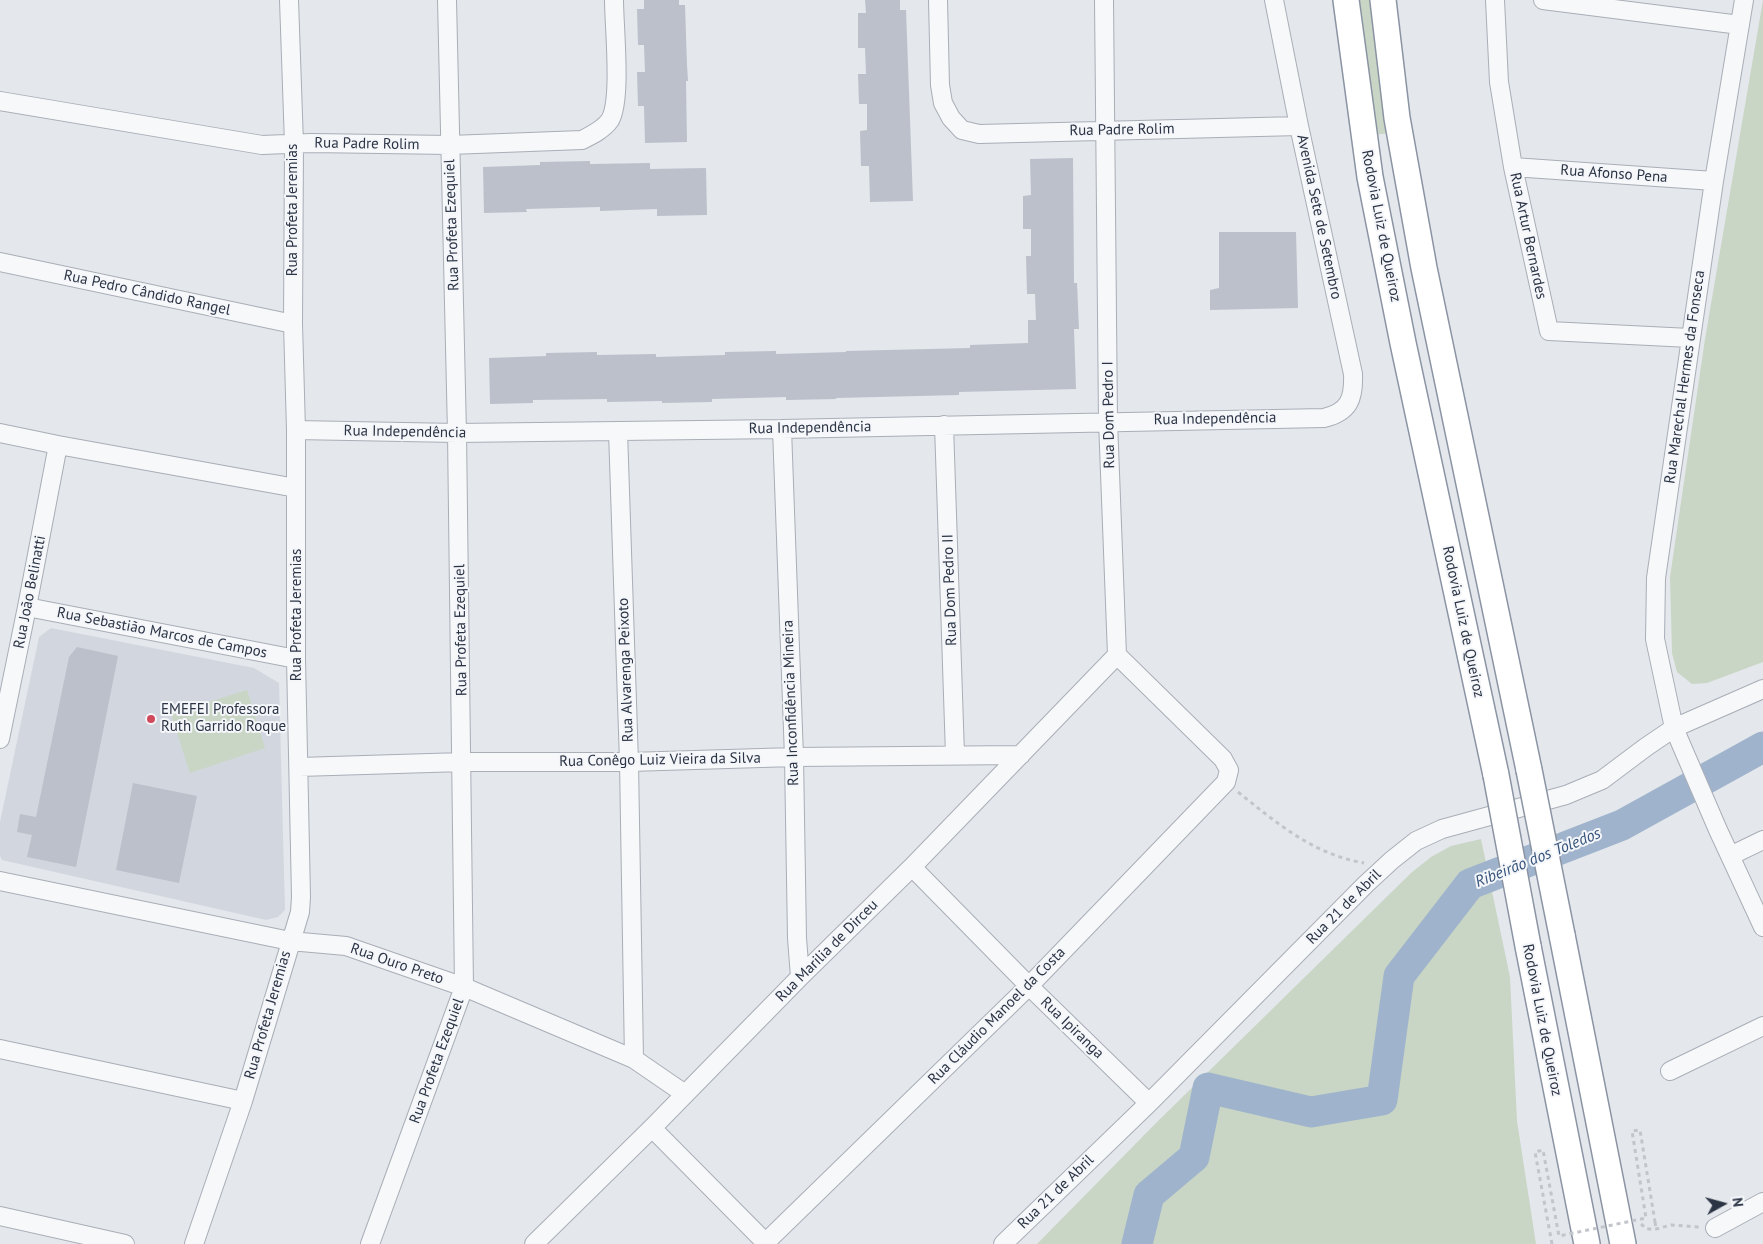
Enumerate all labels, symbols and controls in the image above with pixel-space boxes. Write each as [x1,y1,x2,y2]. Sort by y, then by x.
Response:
street label: Rua Padre Rolim [1069,120,1175,140]
street label: Avenida Sete de Setembro [1293,133,1345,301]
street label: Rua Padre Rolim [314,134,420,154]
street label: Rua Profeta Jeremias [284,144,302,276]
street label: Rodovia Luiz de Queiroz [1357,148,1405,304]
street label: Rua Profeta Ezequiel [441,159,463,291]
street label: Rua Afonso Pena [1560,161,1668,187]
street label: Rua Artur Bernardes [1506,171,1550,301]
street label: Rua Pedro Cândido Rangel [62,267,232,319]
street label: Rua Marechal Hermes da Fonseca [1661,269,1709,485]
street label: Rua Dom Pedro I [1099,361,1119,469]
street label: Rua Independência [1154,409,1276,429]
street label: Rua Independência [749,418,871,438]
street label: Rua Independência [344,422,466,442]
street label: Rua João Belinatti [10,534,50,650]
street label: Rua Dom Pedro II [939,534,961,646]
street label: Rodovia Luiz de Queiroz [1438,545,1488,699]
street label: Rua Profeta Jeremias [288,549,306,681]
street label: Rua Profeta Ezequiel [451,564,471,696]
street label: Rua Alvarenga Peixoto [614,598,638,742]
street label: Rua Sebastião Marcos de Campos [55,604,269,662]
street label: Rua Inconfidência Mineira [779,620,803,786]
place label: EMEFEI Professora Ruth Garrido Roque [161,701,286,736]
marker: EMEFEI Professora Ruth Garrido Roque [145,713,157,725]
street label: Rua Conêgo Luiz Vieira da Silva [559,749,761,771]
water label: Ribeirão dos Toledos [1472,824,1604,892]
street label: Rua 21 de Abril [1303,866,1385,948]
street label: Rua Marilia de Dirceu [772,896,882,1006]
street label: Rua Ouro Preto [348,940,446,988]
street label: Rodovia Luiz de Queiroz [1518,942,1566,1098]
street label: Rua Cláudio Manoel da Costa [925,944,1069,1088]
street label: Rua Profeta Jeremias [241,949,295,1081]
street label: Rua Ipiranga [1037,993,1107,1063]
street label: Rua Profeta Ezequiel [406,996,468,1126]
street label: Rua 21 de Abril [1014,1151,1098,1233]
north arrow [1698,1179,1748,1229]
text: N [1728,1197,1747,1208]

